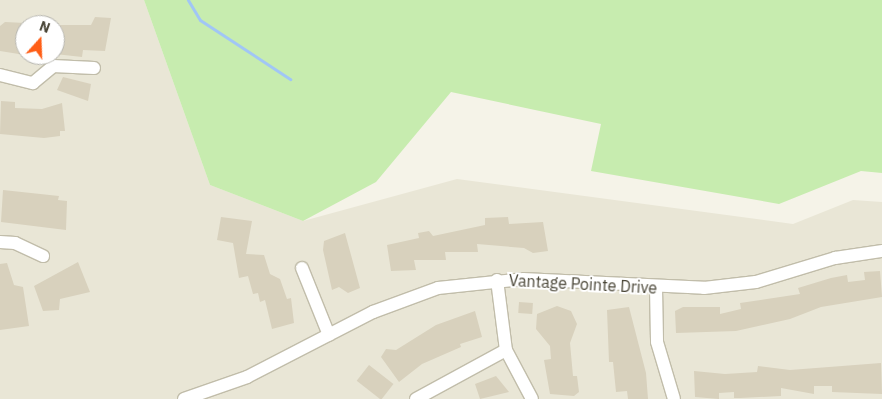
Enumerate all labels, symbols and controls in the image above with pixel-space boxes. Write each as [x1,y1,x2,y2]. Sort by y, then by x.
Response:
north arrow [15,15,65,65]
text: N [37,17,53,37]
street label: Vantage Pointe Drive [508,271,658,297]

